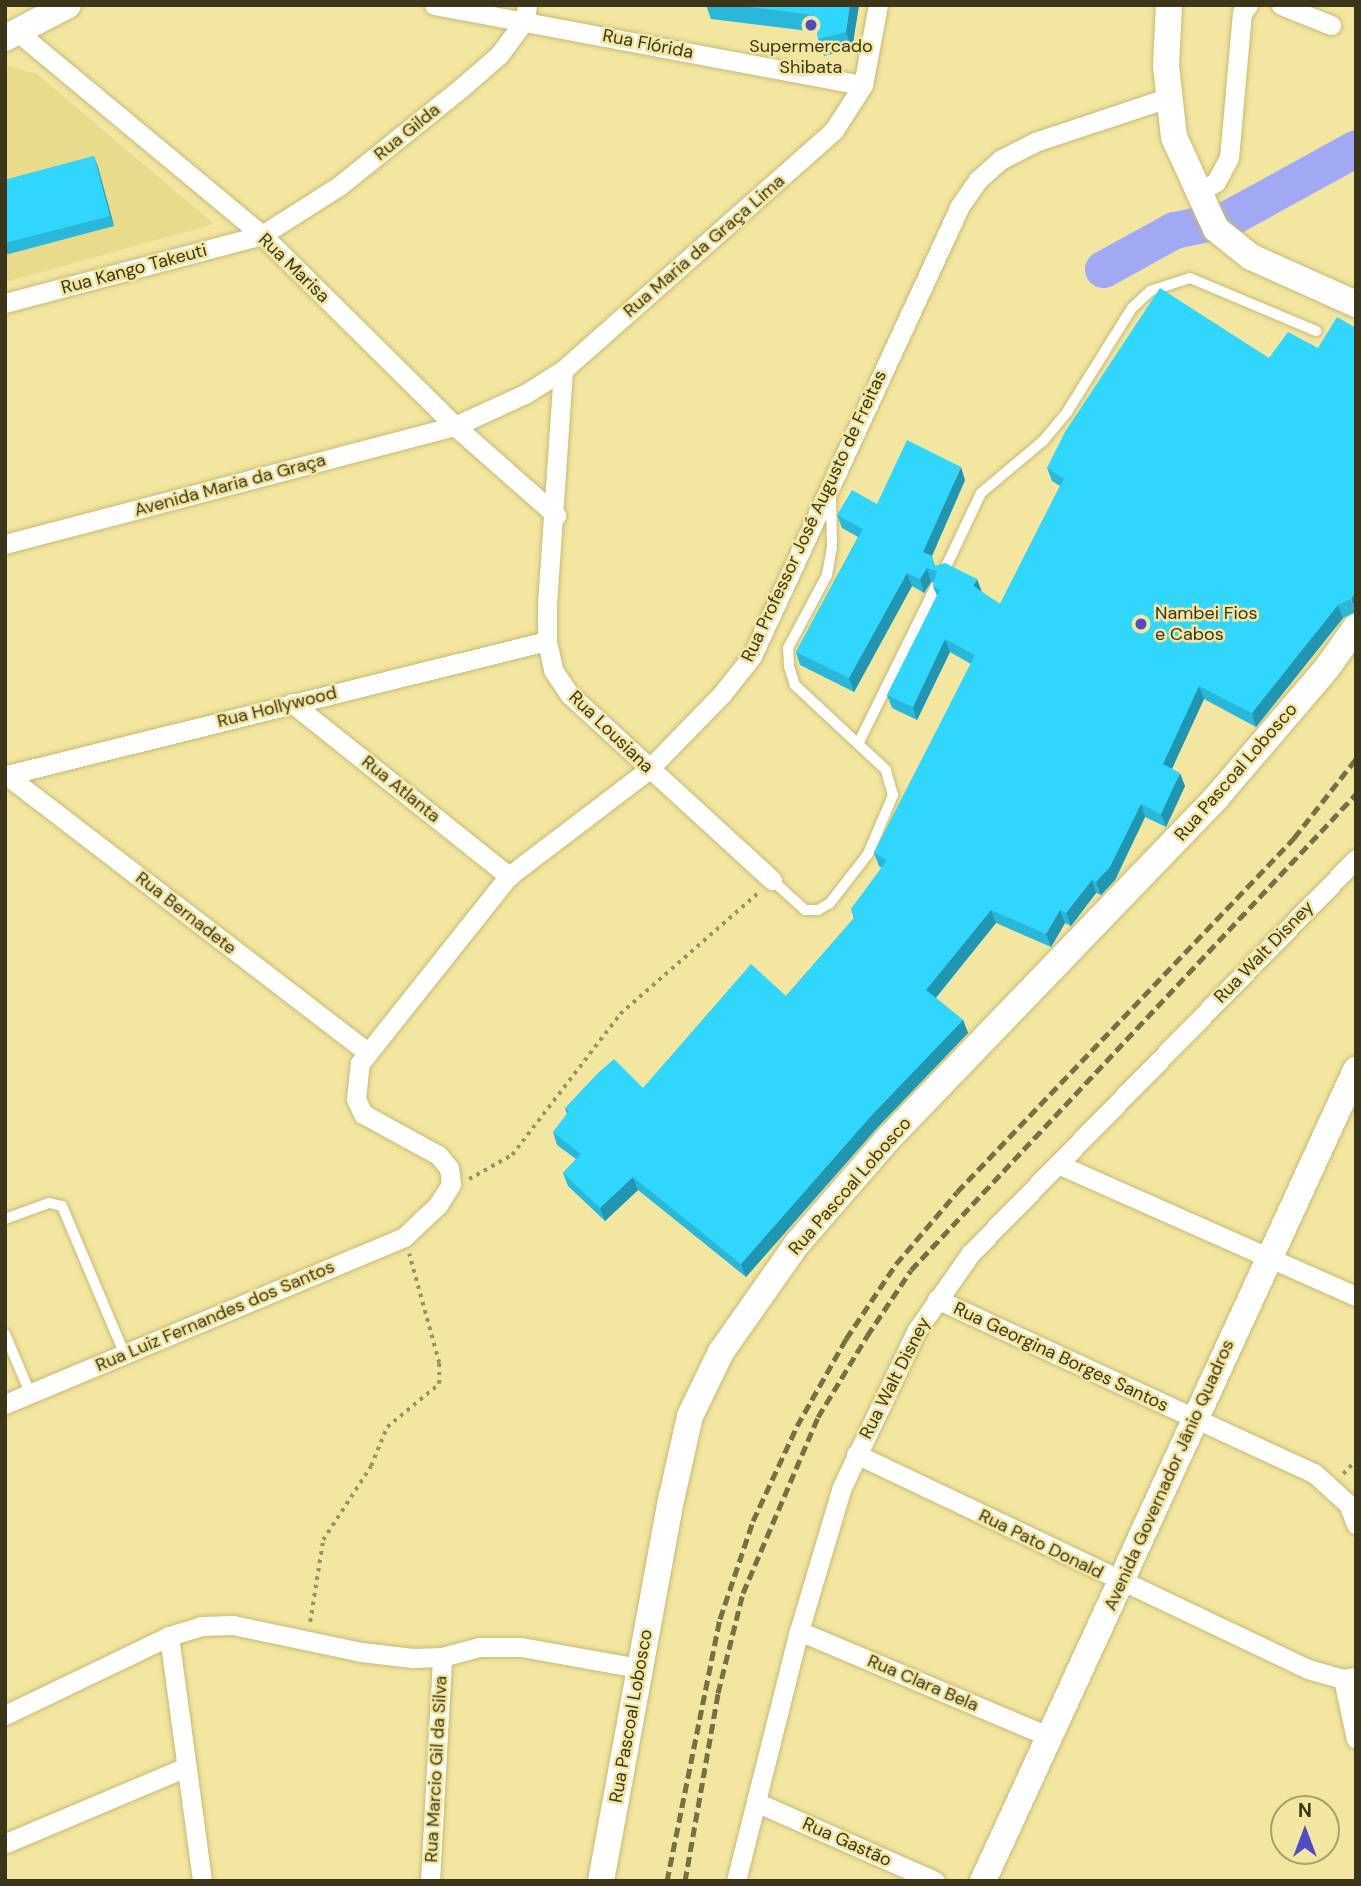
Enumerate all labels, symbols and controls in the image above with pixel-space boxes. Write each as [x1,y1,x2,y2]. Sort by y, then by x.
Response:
marker: Supermercado Shibata [803,17,819,33]
street label: Rua Flórida [601,25,695,63]
place label: Supermercado Shibata [749,36,873,78]
street label: Rua Gilda [370,99,444,165]
street label: Rua Maria da Graça Lima [619,170,789,322]
street label: Rua Marisa [254,229,334,307]
street label: Rua Kango Takeuti [59,239,209,299]
street label: Rua Professor José Augusto de Freitas [737,367,891,665]
street label: Avenida Maria da Graça [132,449,328,521]
place label: Nambei Fios e Cabos [1155,603,1258,646]
marker: Nambei Fios e Cabos [1133,616,1149,632]
street label: Rua Hollywood [215,682,339,732]
street label: Rua Lousiana [564,686,658,778]
street label: Rua Pascoal Lobosco [1170,699,1302,845]
street label: Rua Atlanta [357,751,445,827]
street label: Rua Bernadete [131,867,241,959]
street label: Rua Walt Disney [1210,896,1318,1008]
street label: Rua Pascoal Lobosco [784,1113,916,1259]
street label: Rua Luiz Fernandes dos Santos [92,1256,338,1376]
street label: Rua Georgina Borges Santos [950,1298,1172,1416]
street label: Rua Walt Disney [855,1314,935,1442]
street label: Avenida Governador Jânio Quadros [1099,1336,1239,1614]
street label: Rua Pato Donald [975,1505,1107,1583]
street label: Rua Pascoal Lobosco [605,1628,657,1804]
street label: Rua Clara Bela [864,1650,982,1716]
street label: Rua Marcio Gil da Silva [420,1675,452,1863]
north arrow [1270,1795,1340,1865]
text: N [1298,1798,1312,1823]
street label: Rua Gastão [799,1813,895,1871]

